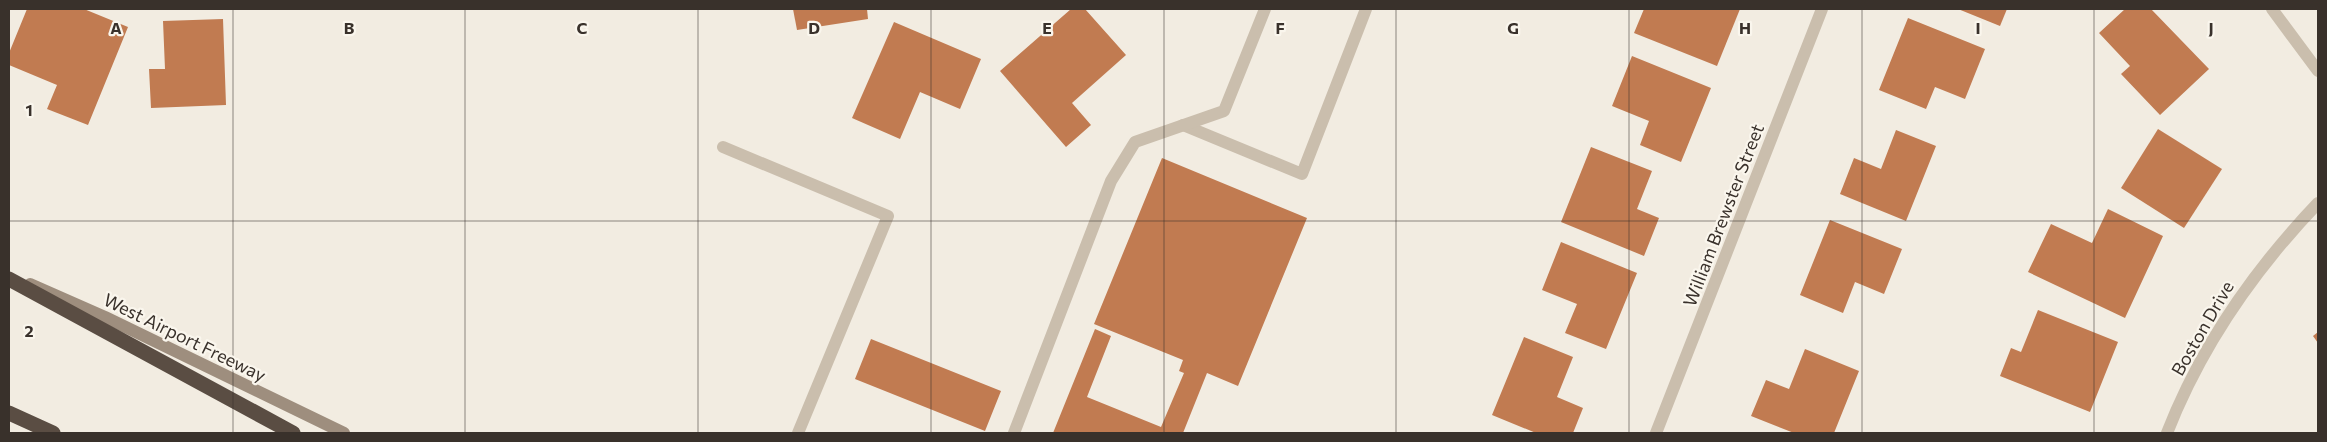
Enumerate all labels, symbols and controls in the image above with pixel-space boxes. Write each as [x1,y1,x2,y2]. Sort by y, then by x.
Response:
text: A [110,18,122,37]
text: B [344,18,355,37]
text: C [577,18,588,37]
text: D [808,18,820,37]
text: E [1042,18,1052,37]
text: F [1275,18,1285,37]
text: G [1507,18,1519,37]
text: H [1739,18,1751,37]
text: I [1975,18,1981,37]
text: J [2208,18,2214,37]
text: 1 [25,100,33,119]
street label: William Brewster Street [1678,121,1768,309]
street label: Boston Drive [2166,277,2238,379]
street label: West Airport Freeway [100,288,270,386]
text: 2 [24,321,34,340]

